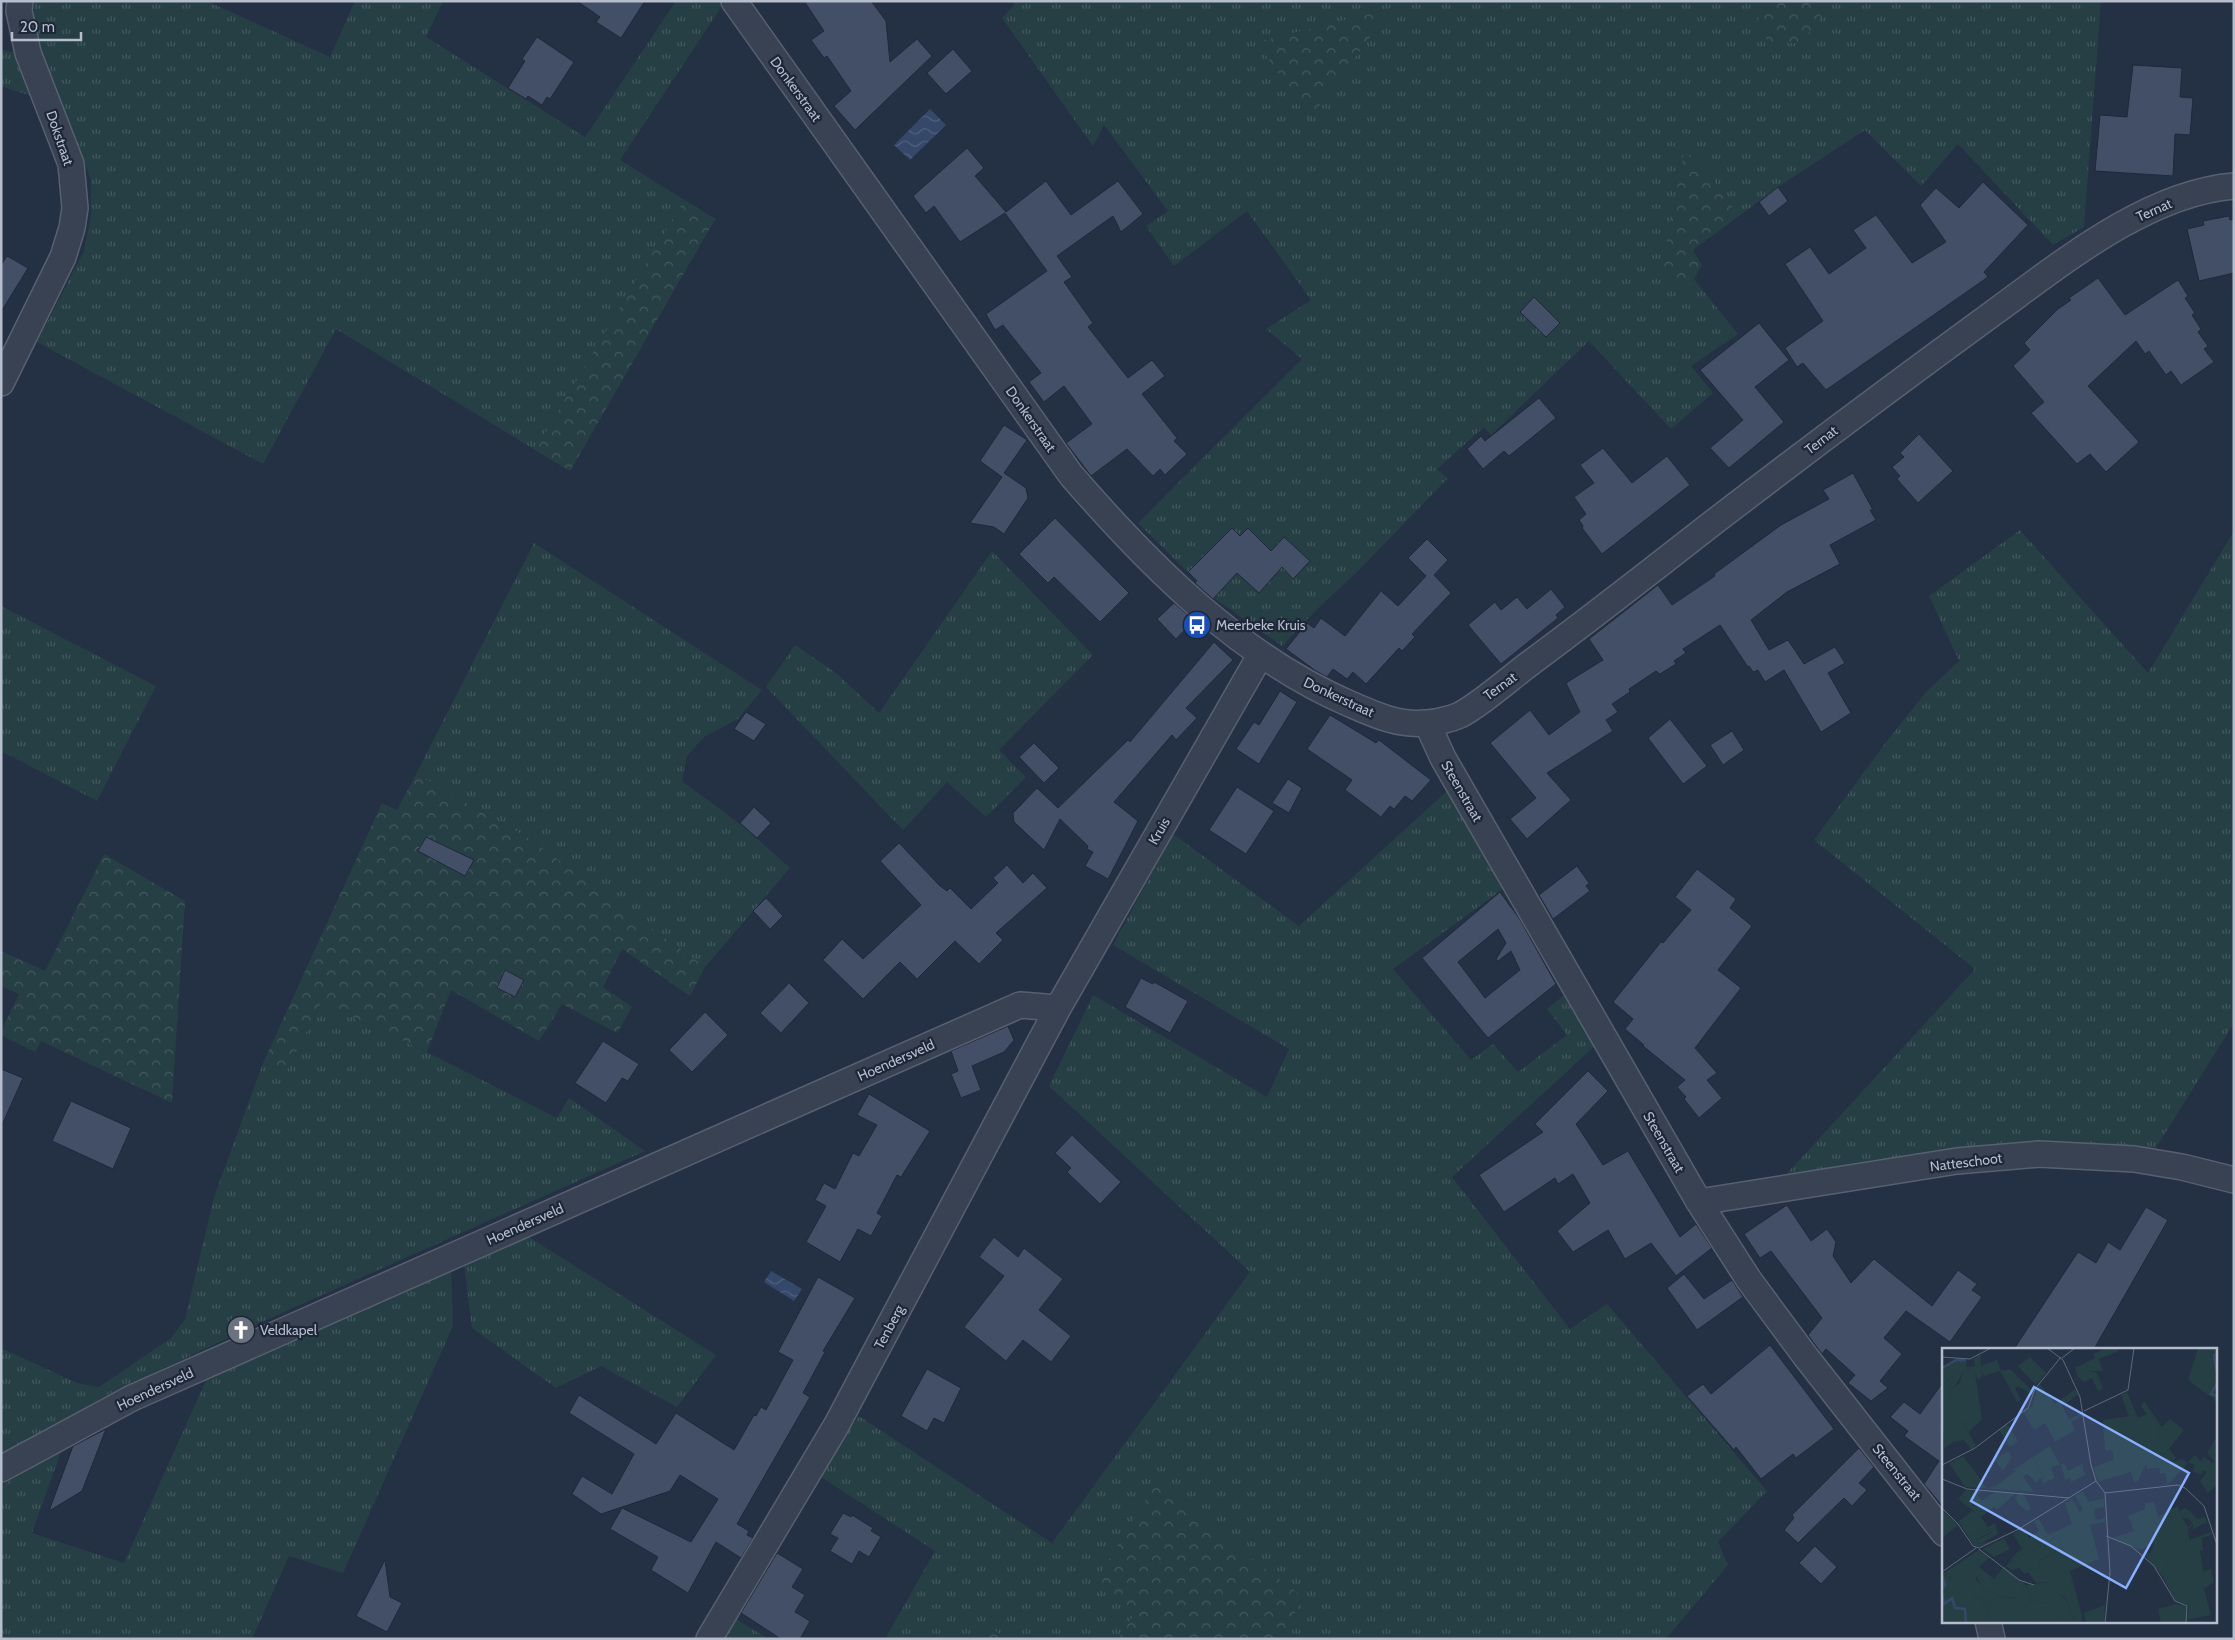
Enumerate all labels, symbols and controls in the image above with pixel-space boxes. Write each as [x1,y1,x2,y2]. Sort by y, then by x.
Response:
scale bar [12,10,81,42]
text: 20 m [20,18,55,36]
street label: Donkerstraat [766,53,826,125]
street label: Dokstraat [42,108,78,168]
street label: Ternat [2133,194,2175,226]
street label: Donkerstraat [1002,383,1060,456]
street label: Ternat [1801,421,1841,459]
bus stop icon: Meerbeke Kruis [1182,610,1212,640]
place label: Meerbeke Kruis [1216,616,1306,634]
street label: Ternat [1480,668,1521,704]
street label: Donkerstraat [1301,673,1378,721]
street label: Steenstraat [1437,757,1487,825]
street label: Kruis [1144,814,1174,848]
street label: Hoendersveld [855,1035,937,1085]
street label: Steenstraat [1639,1108,1689,1176]
street label: Natteschoot [1929,1149,2003,1175]
street label: Hoendersveld [484,1199,566,1249]
street label: Tenberg [870,1301,909,1352]
church icon: Veldkapel [226,1315,256,1345]
place label: Veldkapel [260,1321,318,1339]
inset map [1942,1348,2218,1622]
street label: Hoendersveld [114,1363,196,1415]
street label: Steenstraat [1869,1440,1925,1504]

